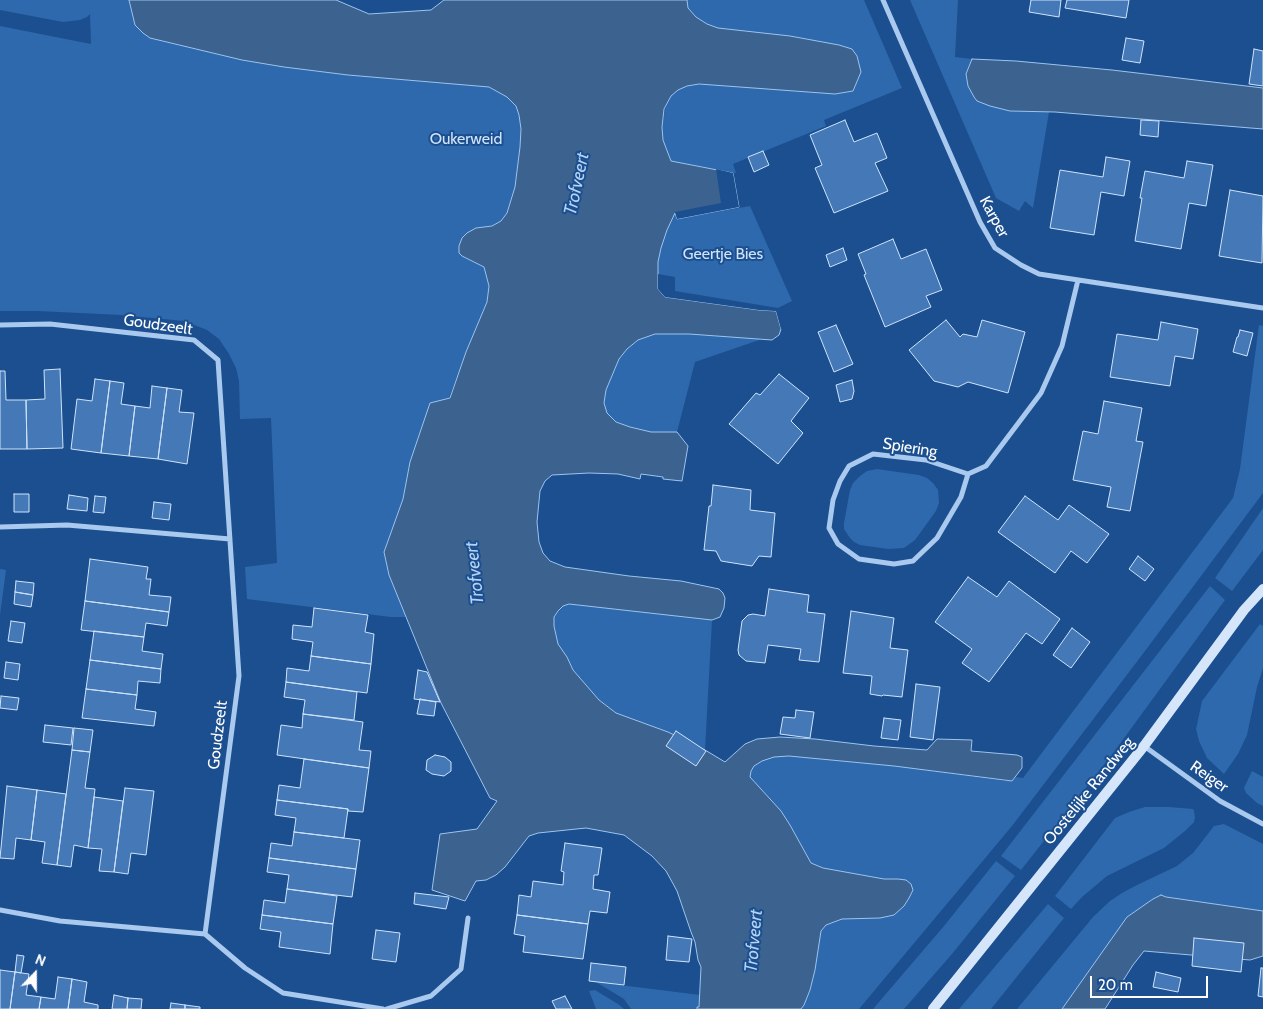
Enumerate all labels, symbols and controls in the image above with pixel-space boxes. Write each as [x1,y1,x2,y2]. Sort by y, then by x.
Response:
park label: Oukerweid [430,129,502,149]
water label: Trofveert [560,151,594,217]
street label: Karper [975,193,1013,241]
park label: Geertje Bies [683,244,763,264]
street label: Goudzeelt [122,311,194,339]
street label: Spiering [881,434,939,462]
water label: Trofveert [461,540,489,606]
street label: Goudzeelt [204,699,232,771]
street label: Oostelijke Randweg [1040,733,1138,849]
street label: Reiger [1186,757,1232,797]
water label: Trofveert [740,909,768,973]
north arrow [10,949,60,999]
text: N [33,950,49,970]
scale bar [1093,966,1210,998]
text: 20 m [1098,976,1133,994]

